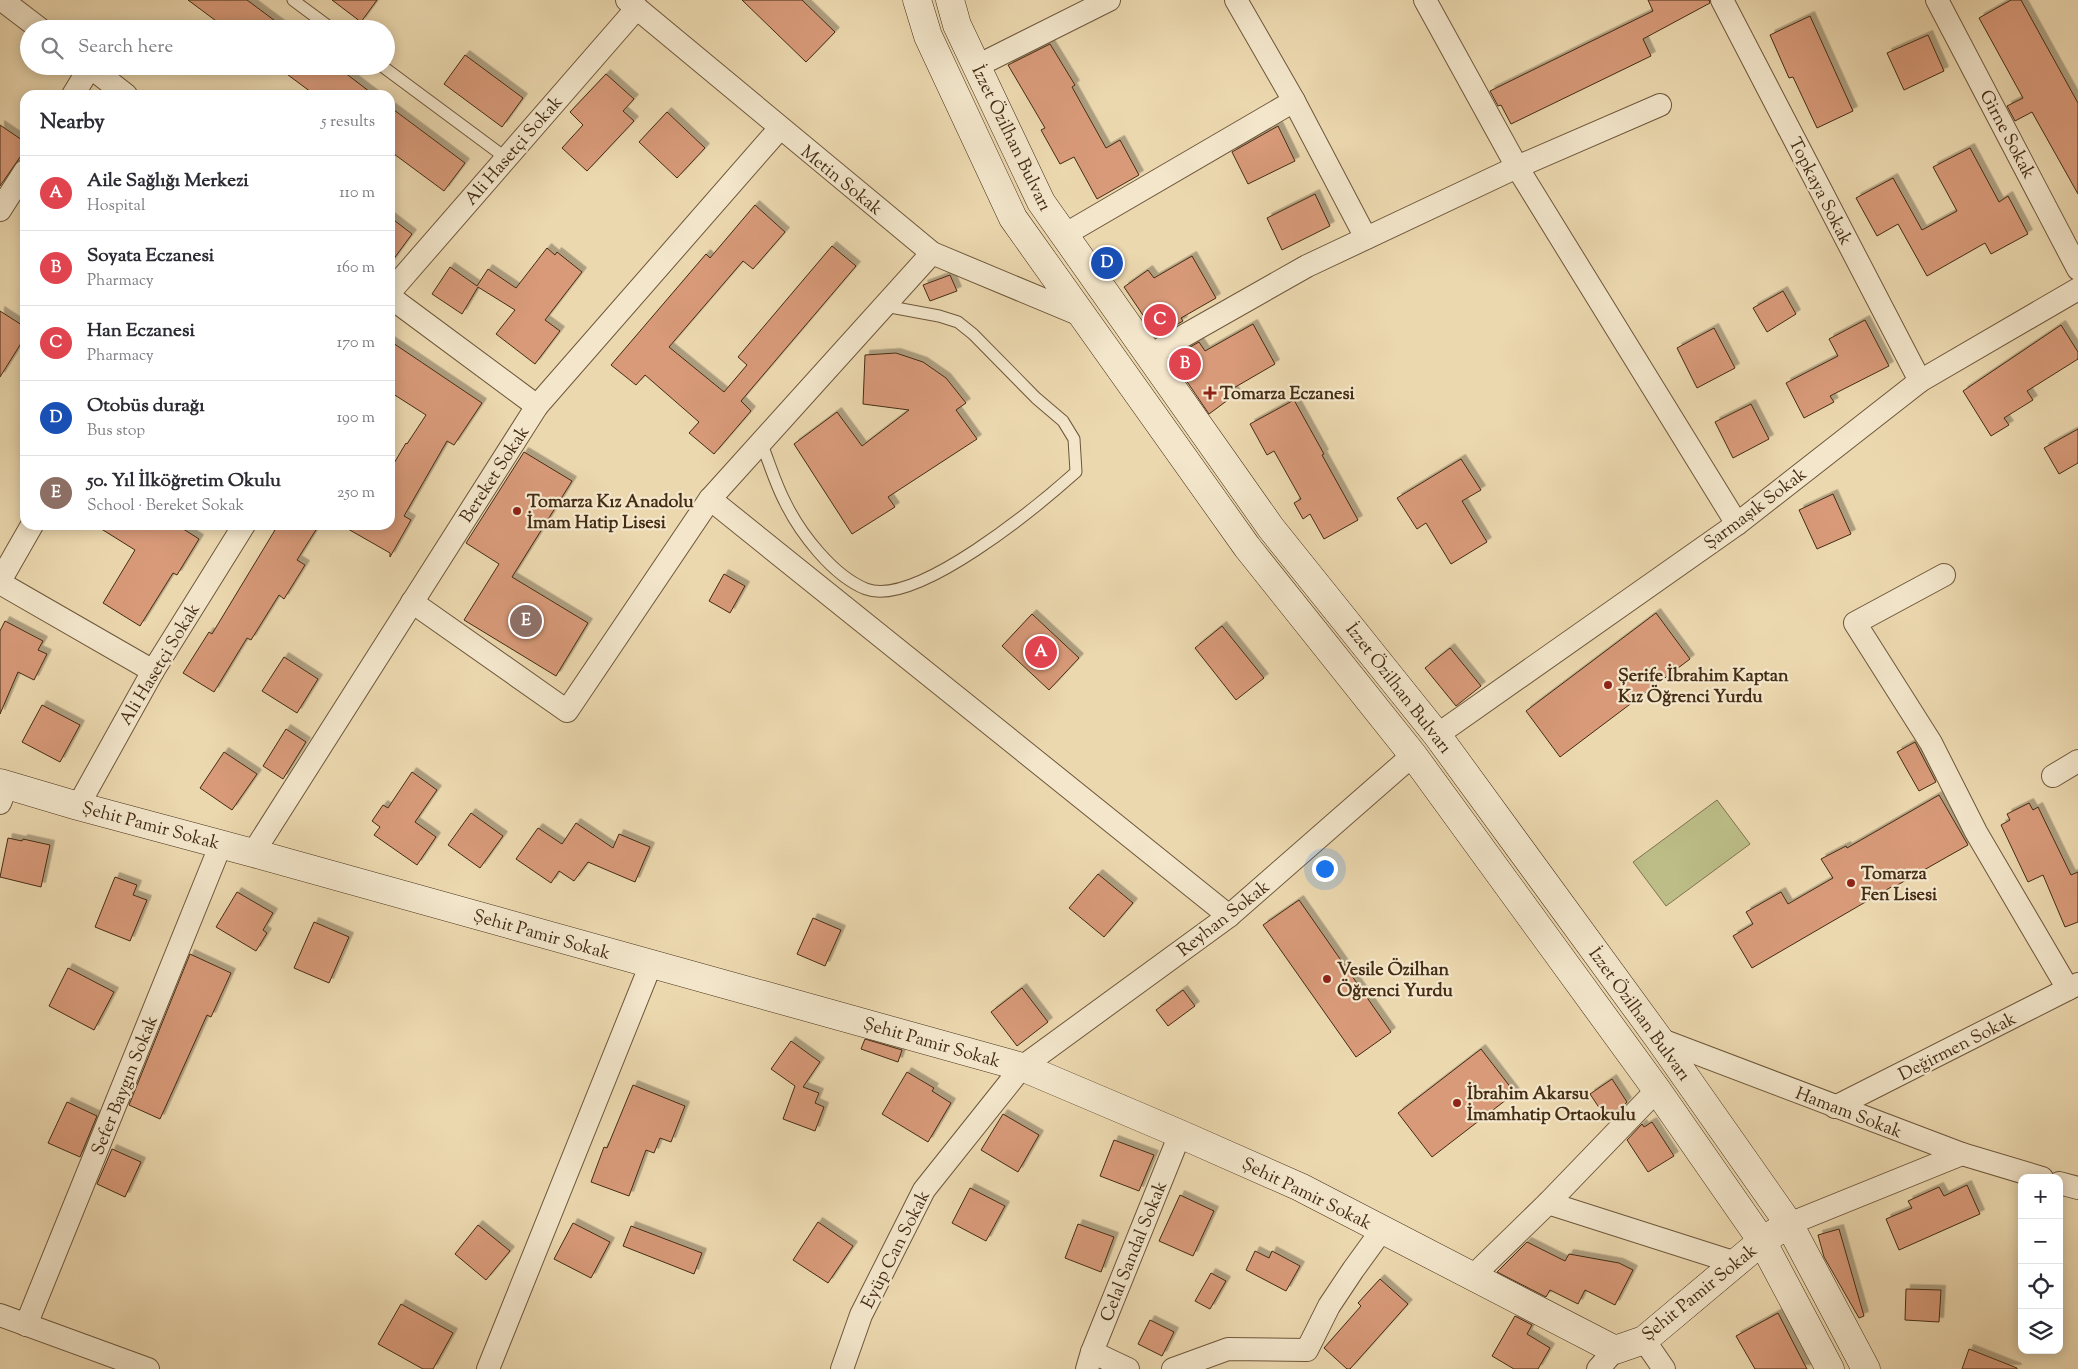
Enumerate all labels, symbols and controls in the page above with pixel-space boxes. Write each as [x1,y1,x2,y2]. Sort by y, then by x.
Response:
search box [20,20,395,75]
icon: search [38,34,66,62]
text: Search here [78,34,173,61]
street label: İzzet Özilhan Bulvarı [964,62,1057,216]
street label: Girne Sokak [1972,86,2041,184]
street label: Ali Hasetçi Sokak [459,91,570,212]
text: Nearby [40,108,105,138]
text: 5 results [321,111,375,134]
street label: Topkaya Sokak [1781,133,1858,251]
street label: Metin Sokak [794,140,887,223]
text: Aile Sağlığı Merkezi [87,168,249,195]
text: A [50,182,63,205]
text: 110 m [339,182,375,205]
text: Hospital [87,195,145,218]
text: Soyata Eczanesi [87,243,214,270]
pin: D [1091,244,1123,282]
text: B [51,257,61,280]
text: 160 m [337,257,375,280]
text: Pharmacy [87,270,154,293]
pin: C [1144,301,1176,339]
text: Han Eczanesi [87,318,195,345]
text: C [50,332,62,355]
text: 170 m [337,332,375,355]
text: Pharmacy [87,345,154,368]
pin: B [1169,345,1201,383]
place label: Tomarza Eczanesi [1220,382,1356,408]
marker: Tomarza Eczanesi [1204,387,1216,399]
text: Otobüs durağı [87,393,205,420]
text: D [50,407,62,430]
text: 190 m [337,407,375,430]
text: Bus stop [87,420,145,443]
street label: Bereket Sokak [455,421,537,529]
street label: Şarmaşık Sokak [1699,462,1813,557]
text: 50. Yıl İlköğretim Okulu [87,468,281,495]
text: E [51,482,61,505]
text: 250 m [337,482,375,505]
place label: Tomarza Kız Anadolu İmam Hatip Lisesi [527,490,694,537]
text: School · Bereket Sokak [87,495,244,518]
marker: Tomarza Kız Anadolu İmam Hatip Lisesi [511,505,523,517]
street label: Ali Hasetçi Sokak [114,599,208,731]
pin: E [510,602,542,640]
street label: İzzet Özilhan Bulvarı [1338,618,1457,760]
pin: A [1025,633,1057,671]
place label: Şerife İbrahim Kaptan Kız Öğrenci Yurdu [1618,663,1789,711]
marker: Şerife İbrahim Kaptan Kız Öğrenci Yurdu [1602,679,1614,691]
street label: Şehit Pamir Sokak [79,796,222,858]
your location [1312,856,1338,882]
place label: Tomarza Fen Lisesi [1861,862,1938,909]
street label: Reyhan Sokak [1172,875,1276,964]
marker: Tomarza Fen Lisesi [1845,877,1857,889]
street label: Şehit Pamir Sokak [470,904,613,968]
street label: İzzet Özilhan Bulvarı [1581,943,1696,1087]
place label: Vesile Özilhan Öğrenci Yurdu [1337,957,1454,1005]
marker: Vesile Özilhan Öğrenci Yurdu [1321,973,1333,985]
street label: Değirmen Sokak [1894,1007,2022,1089]
street label: Sefer Baygın Sokak [86,1012,166,1160]
street label: Şehit Pamir Sokak [860,1012,1003,1076]
place label: İbrahim Akarsu İmamhatip Ortaokulu [1467,1081,1636,1129]
street label: Hamam Sokak [1791,1082,1906,1146]
marker: İbrahim Akarsu İmamhatip Ortaokulu [1451,1097,1463,1109]
street label: Şehit Pamir Sokak [1237,1152,1376,1238]
map controls [2018,1174,2063,1354]
button: + [2018,1174,2063,1219]
street label: Celal Sandal Sokak [1095,1177,1175,1326]
street label: Eyüp Can Sokak [856,1186,938,1313]
button: − [2018,1219,2063,1264]
street label: Şehit Pamir Sokak [1637,1239,1764,1348]
button: locate [2018,1264,2063,1309]
button: layers [2018,1309,2063,1354]

